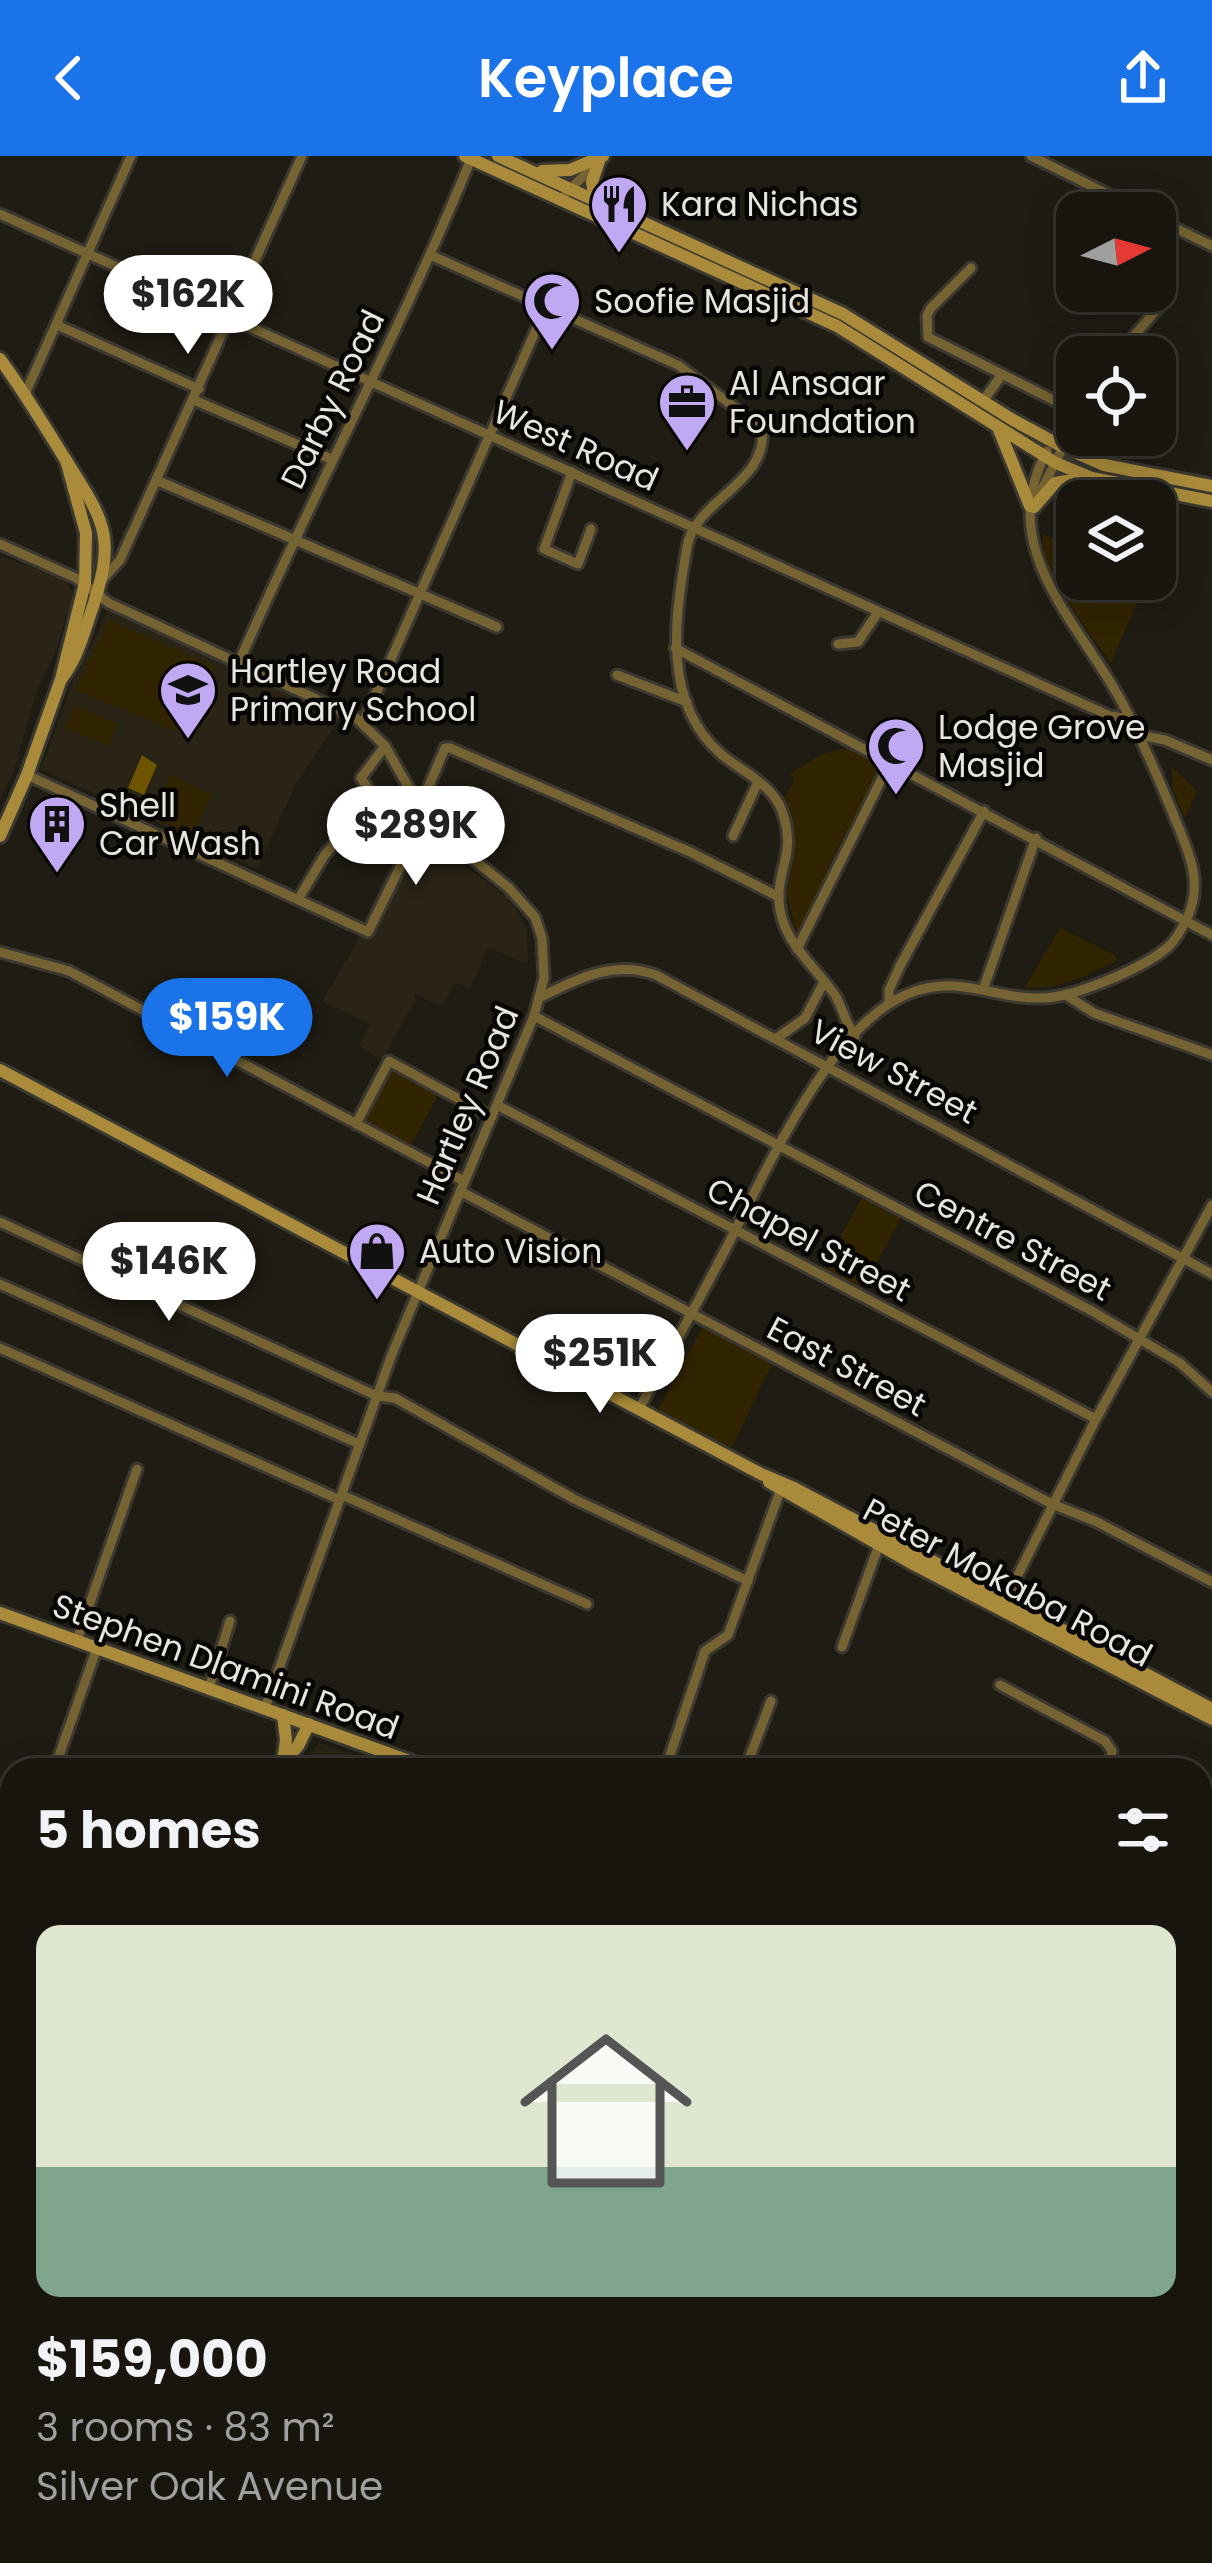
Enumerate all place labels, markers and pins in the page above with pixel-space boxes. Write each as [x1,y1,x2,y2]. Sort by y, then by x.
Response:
restaurant icon: Kara Nichas [588,173,650,255]
place label: Kara Nichas [661,181,859,228]
pin: $162K [104,255,272,357]
mosque icon: Soofie Masjid [521,270,583,352]
place label: Soofie Masjid [594,278,810,325]
place label: Al Ansaar Foundation [729,360,916,445]
office icon: Al Ansaar Foundation [656,371,718,453]
place label: Hartley Road Primary School [230,648,476,733]
school or university icon: Hartley Road Primary School [157,659,219,741]
place label: Lodge Grove Masjid [938,704,1145,789]
mosque icon: Lodge Grove Masjid [865,715,927,797]
place label: Shell Car Wash [99,782,261,867]
pin: $289K [332,786,500,888]
building icon: Shell Car Wash [26,793,88,875]
pin: $159K [143,978,311,1080]
shop icon: Auto Vision [346,1220,408,1302]
pin: $146K [85,1222,253,1324]
place label: Auto Vision [419,1228,602,1275]
pin: $251K [516,1314,684,1416]

